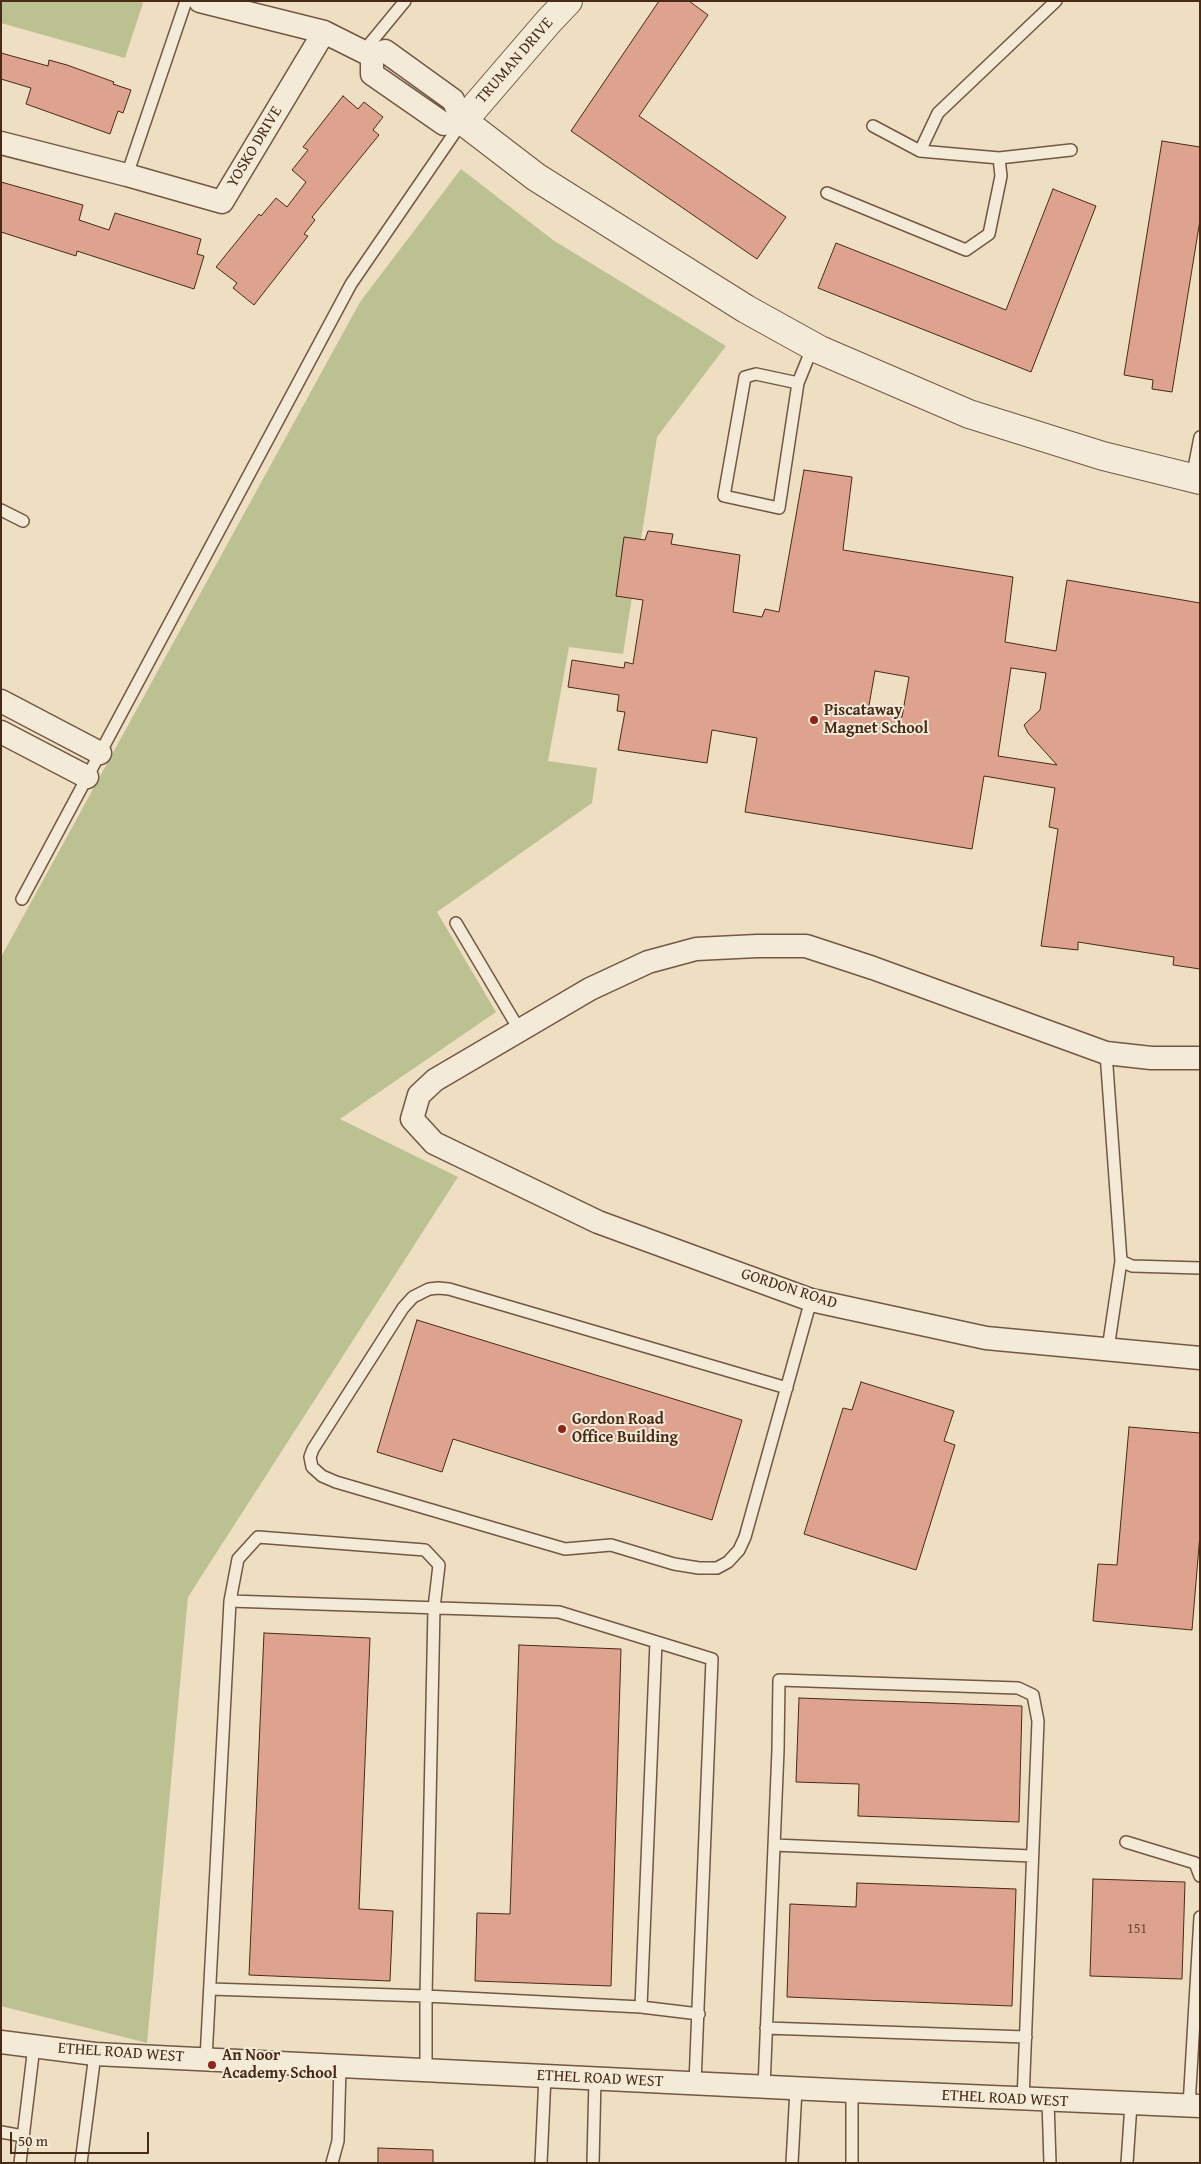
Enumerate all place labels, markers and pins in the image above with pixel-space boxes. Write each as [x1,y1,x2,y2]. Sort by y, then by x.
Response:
place label: Piscataway Magnet School [824,701,928,739]
marker: Piscataway Magnet School [808,714,820,726]
place label: Gordon Road Office Building [572,1410,678,1448]
marker: Gordon Road Office Building [556,1423,568,1435]
place label: An Noor Academy School [222,2046,337,2084]
marker: An Noor Academy School [206,2059,218,2071]

